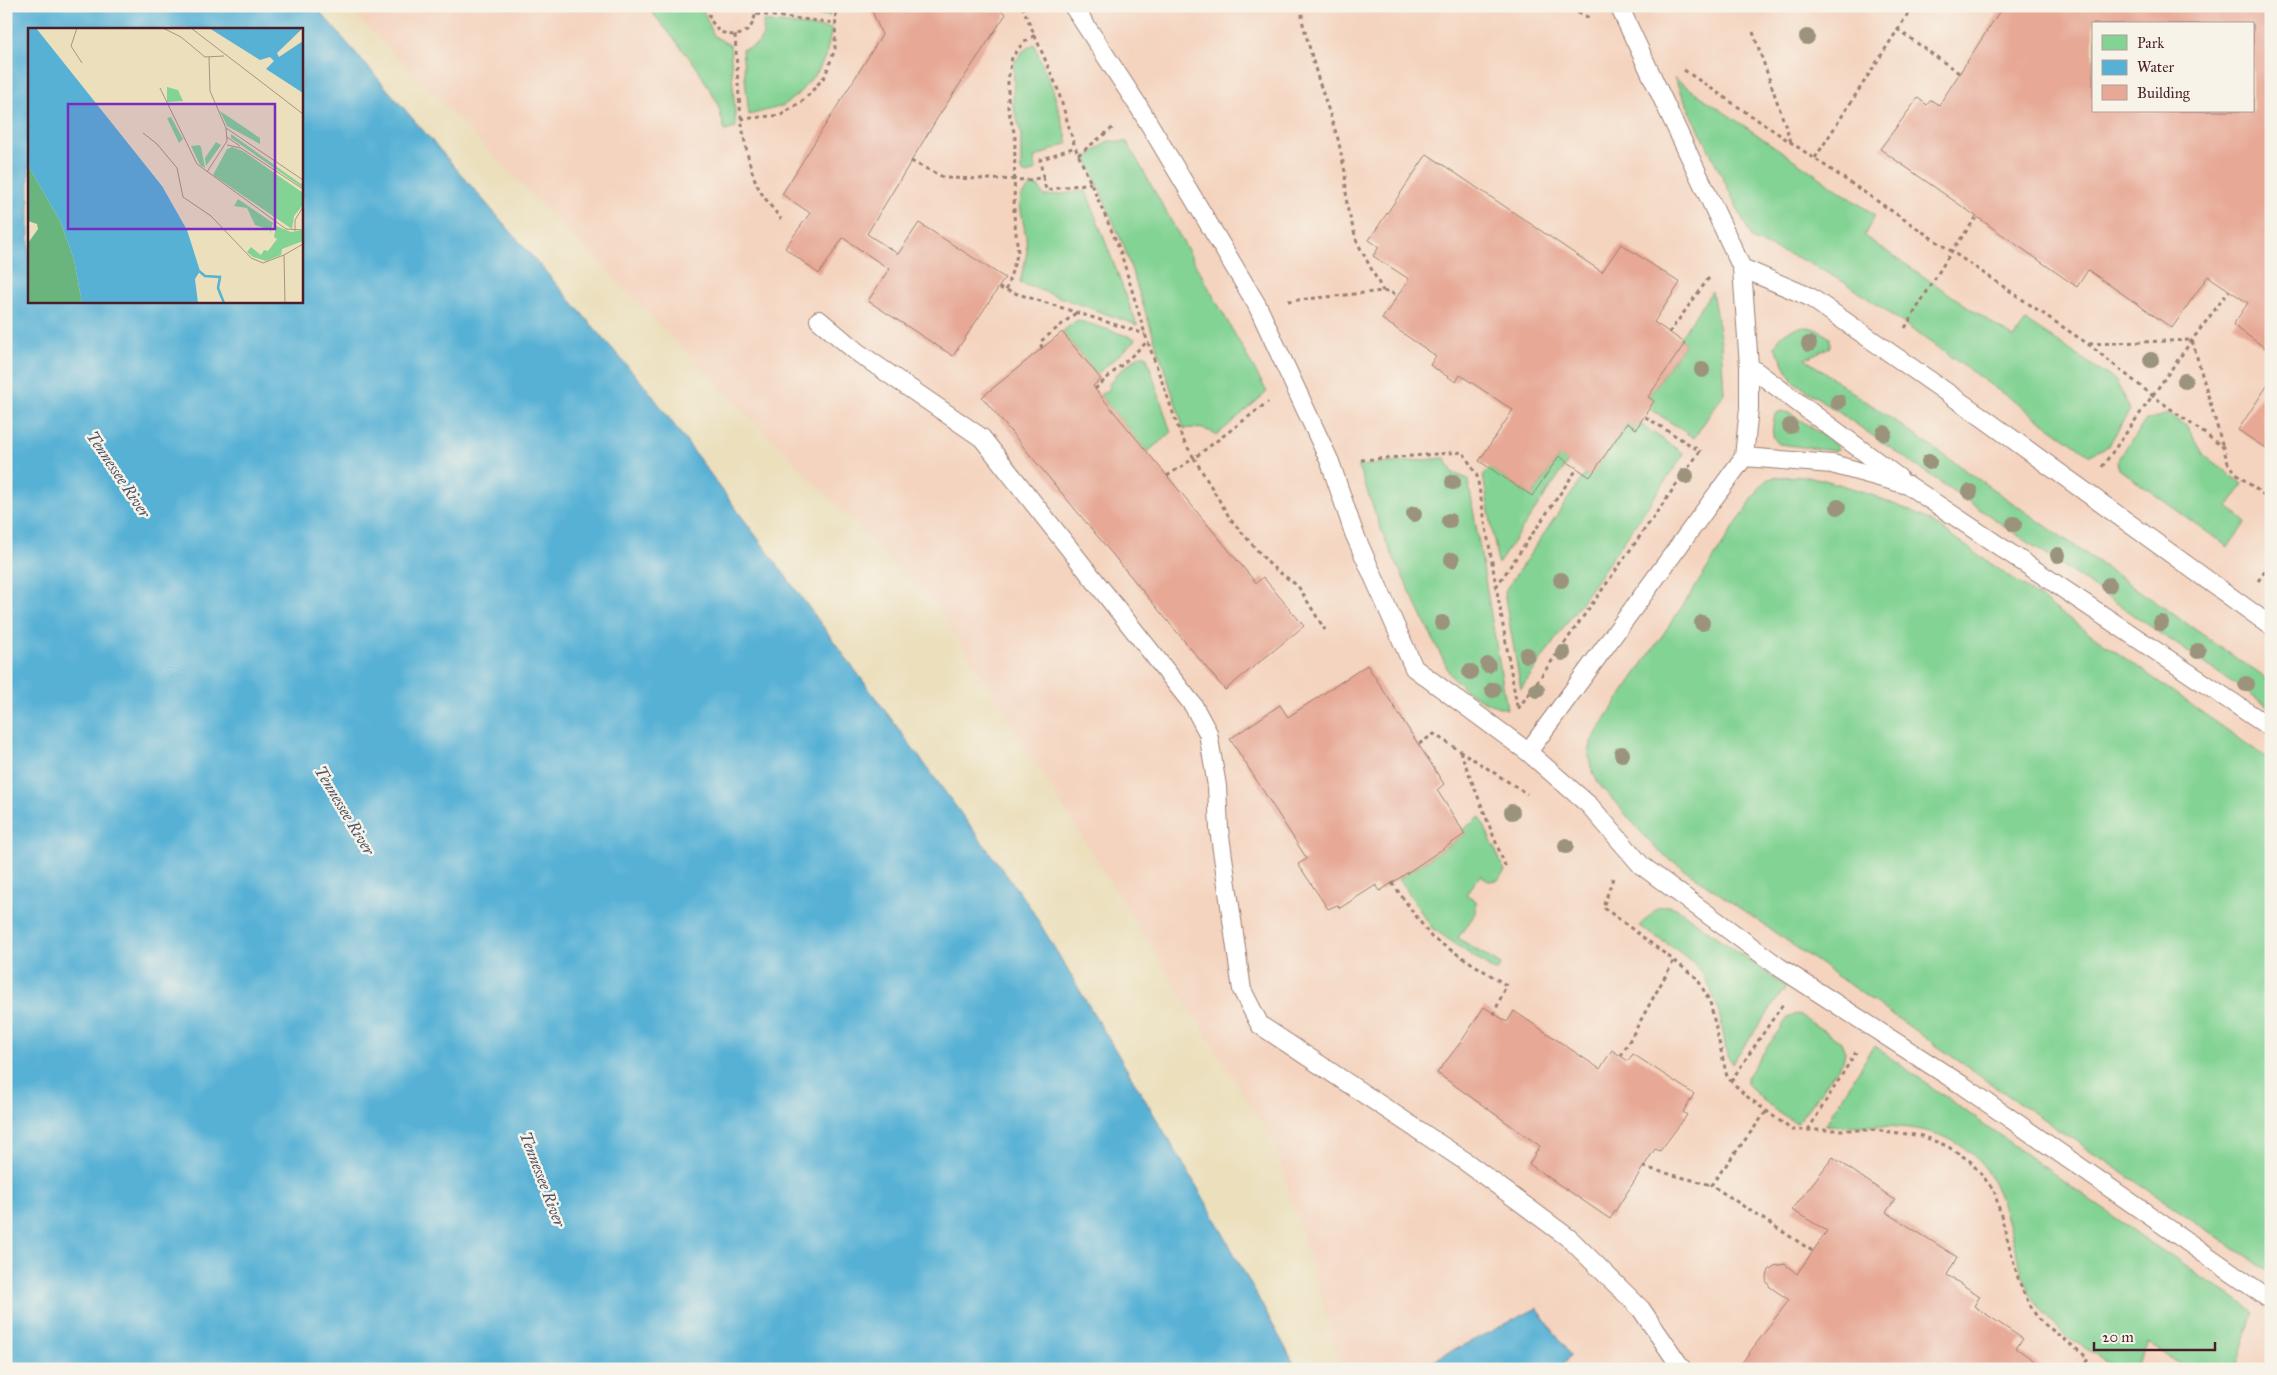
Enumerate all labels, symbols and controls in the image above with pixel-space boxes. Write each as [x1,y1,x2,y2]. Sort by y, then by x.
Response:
legend [2092,22,2254,112]
inset map [28,28,302,302]
text: Park [2137,34,2164,52]
text: Water [2137,58,2174,76]
text: Building [2137,84,2191,102]
water label: Tennessee River [83,427,155,522]
water label: Tennessee River [311,762,379,859]
water label: Tennessee River [516,1129,570,1231]
scale bar [2094,1320,2216,1352]
text: 20 m [2102,1328,2134,1346]

